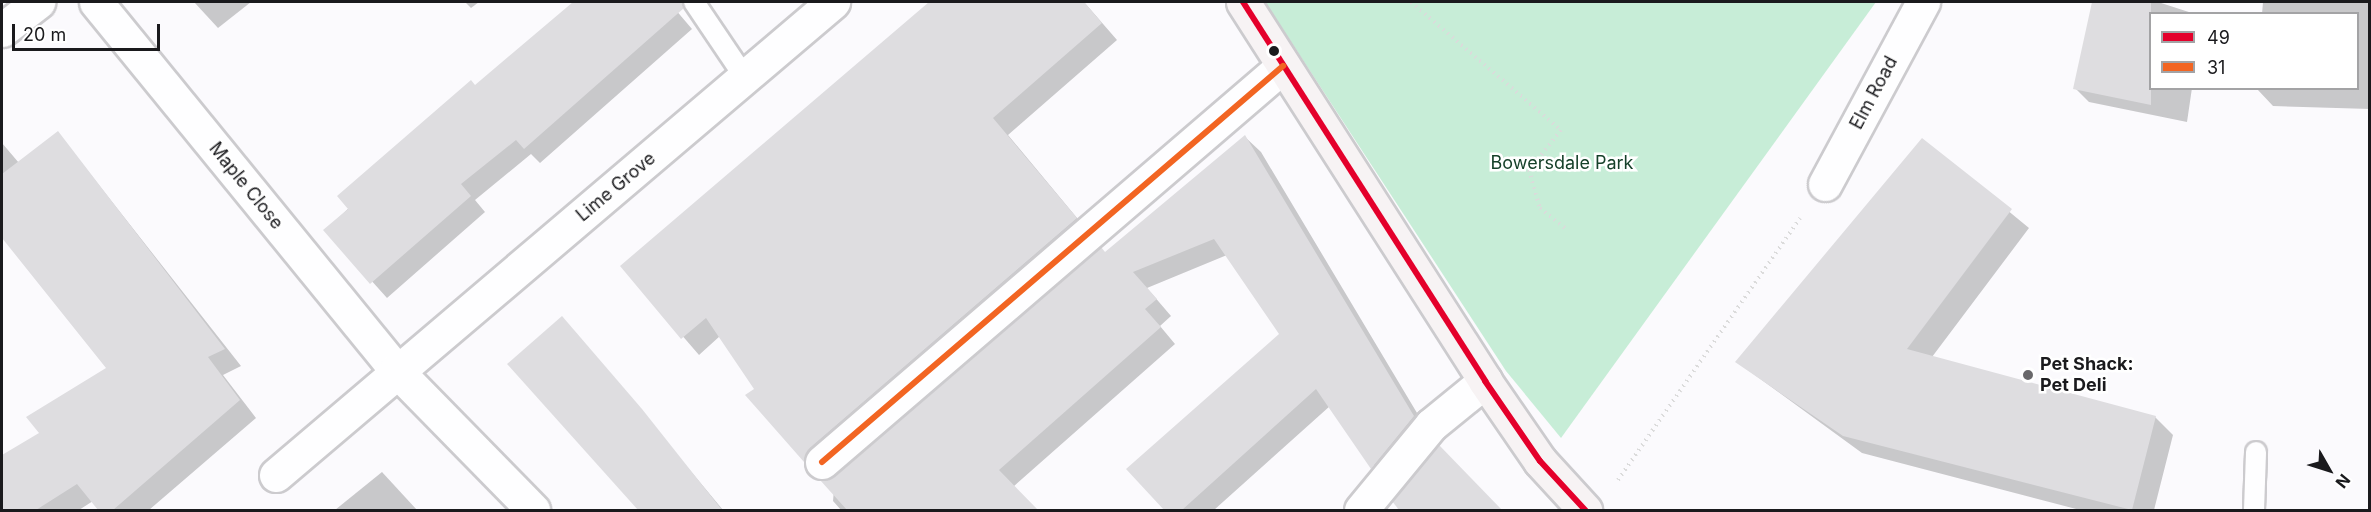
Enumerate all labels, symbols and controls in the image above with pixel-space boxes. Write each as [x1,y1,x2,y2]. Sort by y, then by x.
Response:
scale bar [15,12,164,50]
legend [2149,12,2359,90]
text: 20 m [23,24,66,45]
text: 49 [2207,27,2230,48]
unlabelled marker [1268,45,1280,57]
street label: Elm Road [1846,53,1902,133]
text: 31 [2207,57,2225,78]
street label: Maple Close [204,138,288,234]
street label: Lime Grove [572,148,660,226]
park label: Bowersdale Park [1490,152,1634,174]
place label: Pet Shack: Pet Deli [2040,354,2134,397]
marker: Pet Shack: Pet Deli [2021,368,2035,382]
north arrow [2299,440,2359,500]
text: N [2331,470,2355,492]

